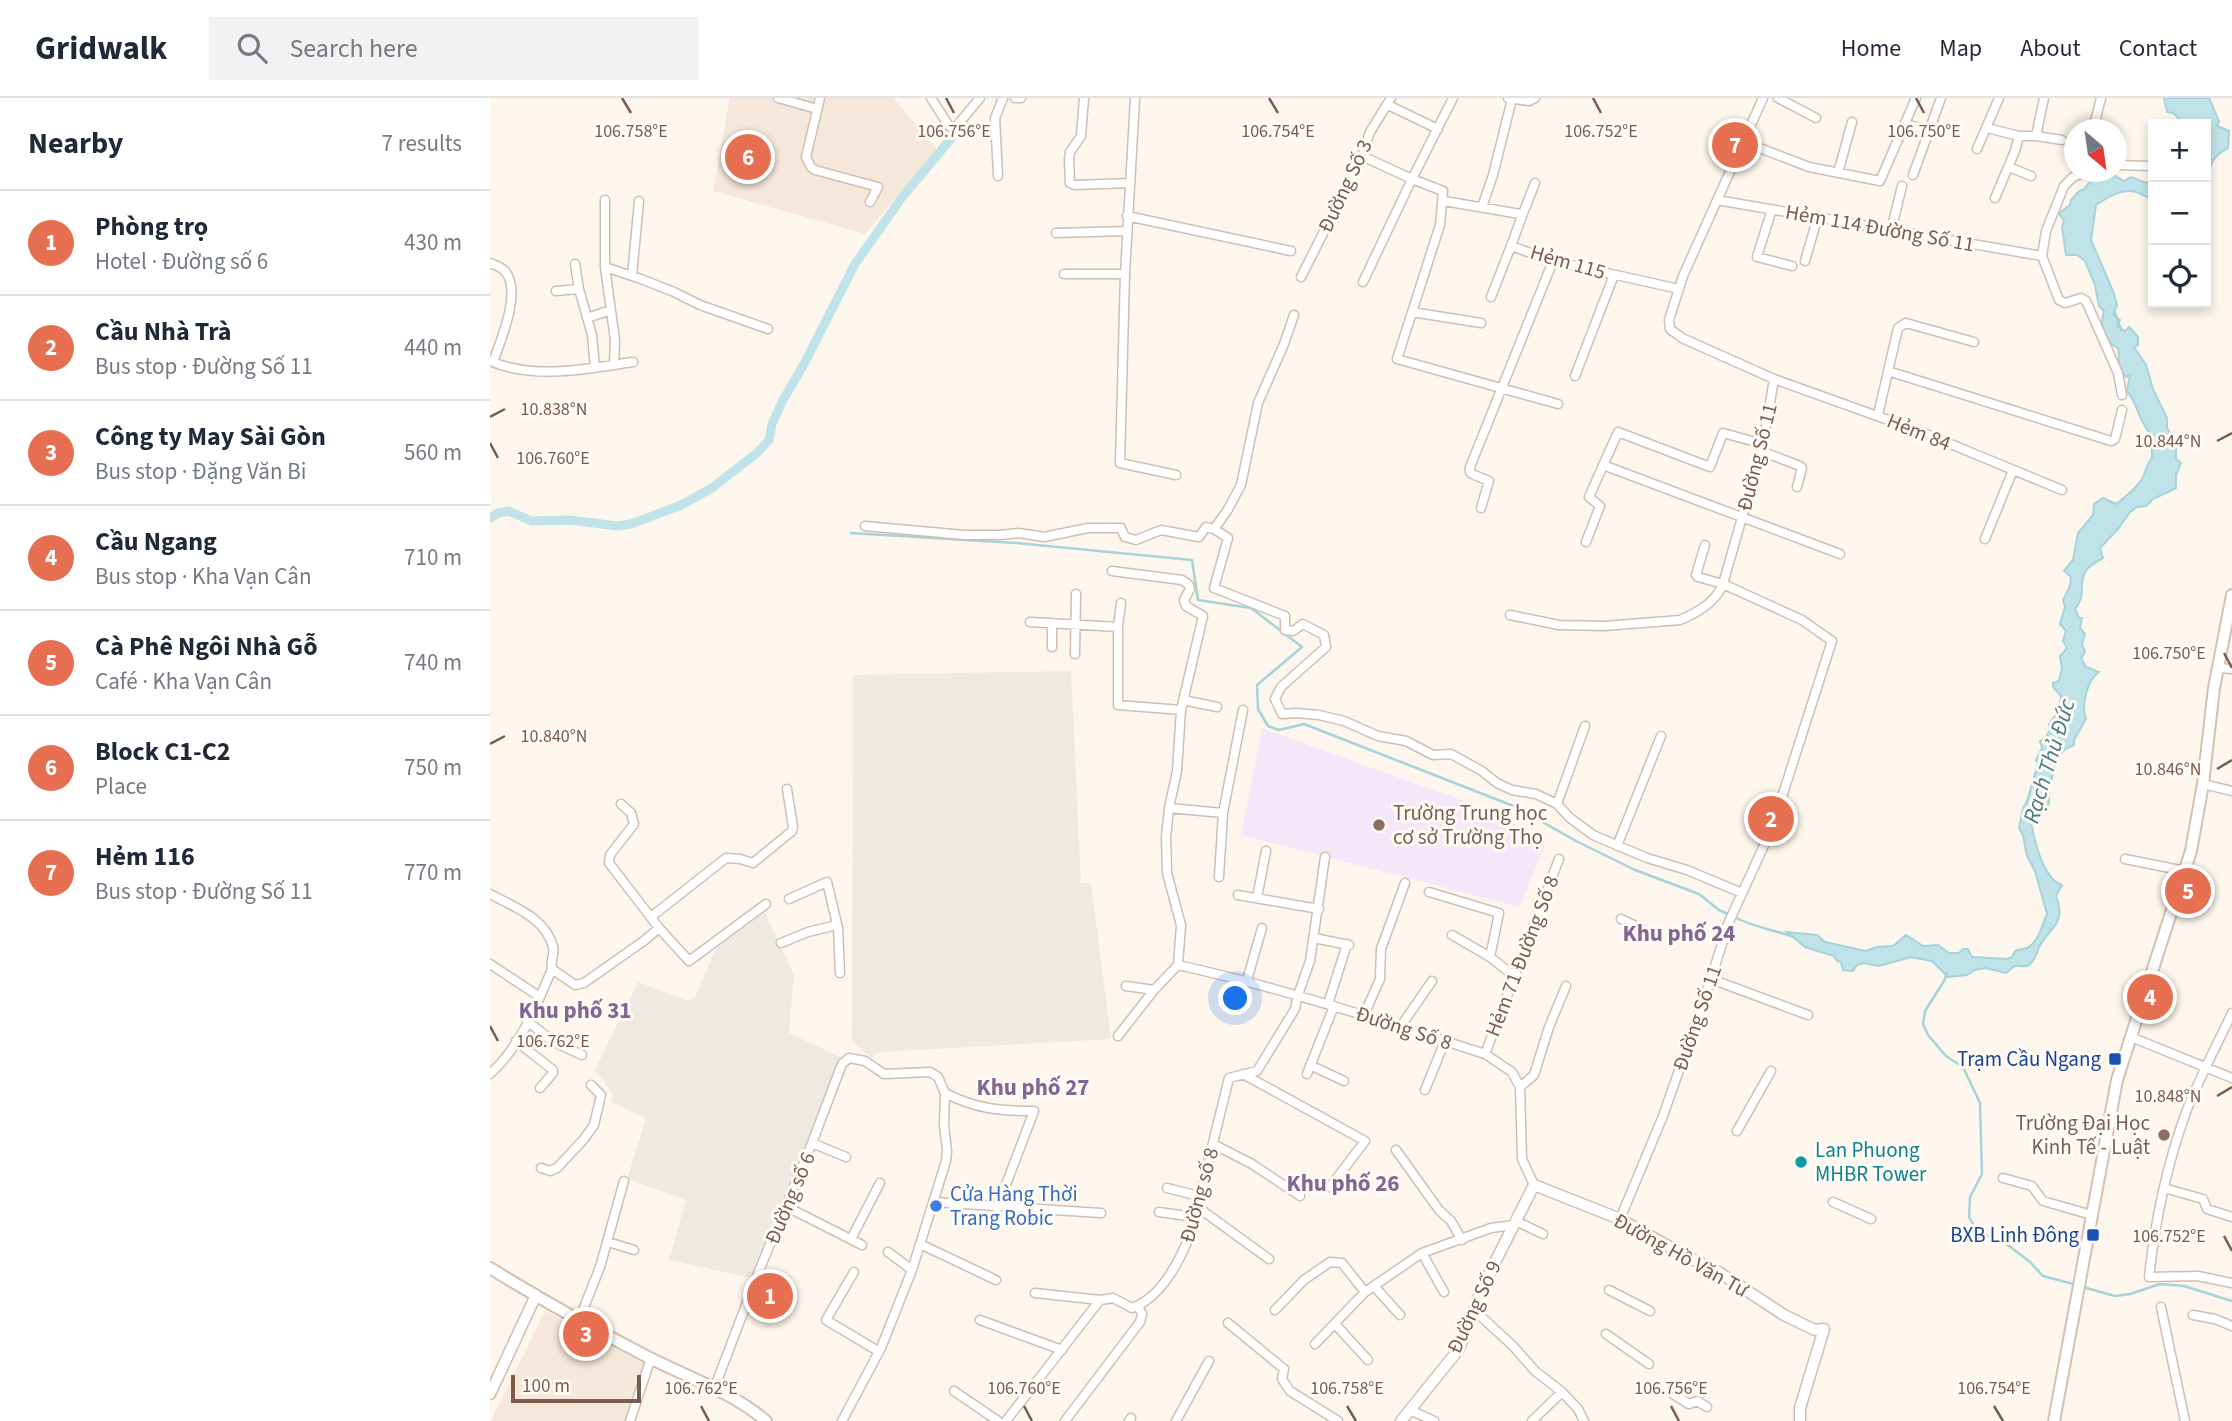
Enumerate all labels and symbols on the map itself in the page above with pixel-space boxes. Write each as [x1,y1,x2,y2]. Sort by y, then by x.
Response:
text: 106.758°E [594,119,668,144]
text: 106.756°E [917,119,991,144]
text: 106.754°E [1241,119,1315,144]
text: 106.752°E [1564,119,1638,144]
pin: 7 [1712,119,1758,171]
text: 106.750°E [1887,119,1961,144]
north arrow [2064,119,2127,182]
pin: 6 [725,131,771,183]
street label: Đường Số 3 [1310,135,1380,237]
street label: Hẻm 114 Đường Số 11 [1783,197,1977,259]
street label: Hẻm 115 [1527,237,1609,287]
text: 10.838°N [521,397,587,422]
street label: Đường Số 11 [1729,400,1785,514]
street label: Hẻm 84 [1883,406,1955,458]
text: 10.844°N [2135,429,2201,454]
text: 106.760°E [516,446,590,471]
text: 106.750°E [2132,641,2206,666]
water label: Rạch Thủ Đức [2014,695,2084,827]
text: 10.840°N [521,724,587,749]
text: 10.846°N [2135,757,2201,782]
pin: 2 [1748,793,1794,845]
place label: Trường Trung học cơ sở Trường Thọ [1393,798,1548,852]
marker: Trường Trung học cơ sở Trường Thọ [1371,817,1387,833]
pin: 5 [2165,865,2211,917]
street label: Hẻm 71 Đường Số 8 [1477,871,1567,1041]
district label: Khu phố 24 [1623,917,1735,950]
street label: Đường Số 11 [1665,961,1729,1075]
pin: 4 [2127,971,2173,1023]
your location [1218,981,1252,1015]
district label: Khu phố 31 [519,994,631,1027]
street label: Đường Số 8 [1352,998,1456,1058]
text: 106.762°E [516,1029,590,1054]
place label: Trạm Cầu Ngang [1957,1044,2101,1074]
marker: Trạm Cầu Ngang [2107,1051,2123,1067]
district label: Khu phố 27 [977,1071,1089,1104]
text: 10.848°N [2135,1084,2201,1109]
place label: Trường Đại Học Kinh Tế - Luật [2015,1108,2150,1162]
marker: Trường Đại Học Kinh Tế - Luật [2156,1127,2172,1143]
place label: Lan Phuong MHBR Tower [1815,1135,1927,1189]
street label: Đường số 8 [1172,1144,1226,1246]
street label: Đường số 6 [757,1147,823,1249]
marker: Lan Phuong MHBR Tower [1793,1154,1809,1170]
district label: Khu phố 26 [1287,1167,1399,1200]
place label: Cửa Hàng Thời Trang Robic [950,1179,1078,1233]
marker: Cửa Hàng Thời Trang Robic [928,1198,944,1214]
street label: Đường Hồ Văn Tư [1608,1206,1754,1305]
place label: BXB Linh Đông [1950,1220,2079,1250]
text: 106.752°E [2132,1224,2206,1249]
marker: BXB Linh Đông [2085,1227,2101,1243]
street label: Đường Số 9 [1439,1256,1509,1358]
pin: 1 [747,1270,793,1322]
pin: 3 [563,1308,609,1360]
scale bar [511,1372,640,1404]
text: 106.762°E [664,1376,738,1401]
text: 106.760°E [987,1376,1061,1401]
text: 106.758°E [1310,1376,1384,1401]
text: 106.756°E [1634,1376,1708,1401]
text: 106.754°E [1957,1376,2031,1401]

